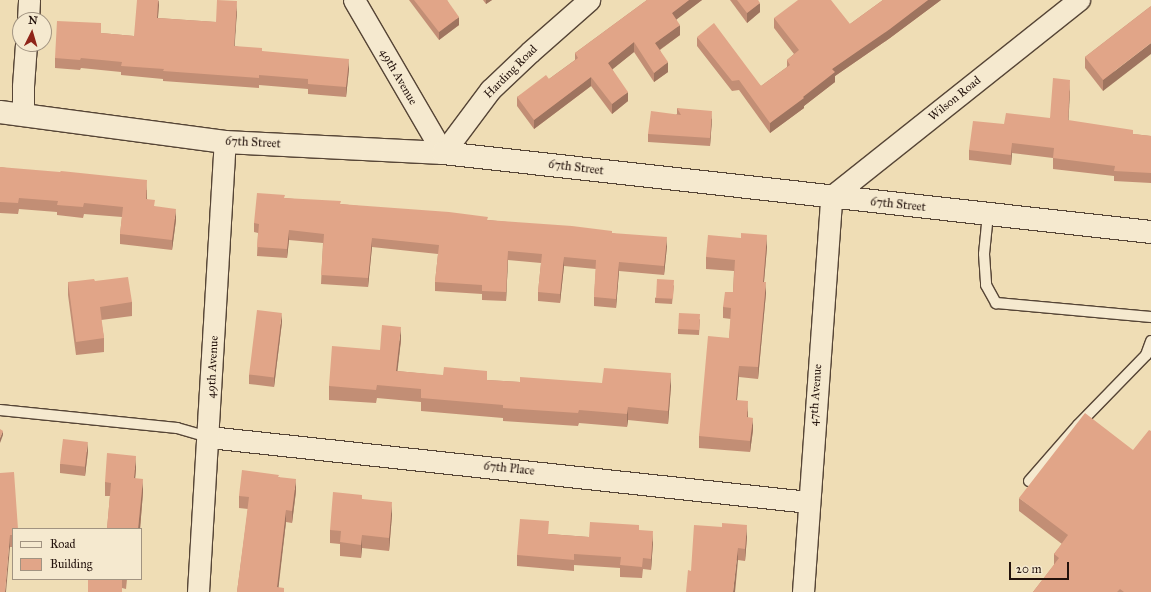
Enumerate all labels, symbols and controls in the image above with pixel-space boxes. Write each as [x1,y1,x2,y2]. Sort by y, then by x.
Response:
north arrow [12,12,52,52]
text: N [28,14,38,27]
street label: Harding Road [481,42,541,102]
street label: 49th Avenue [376,46,420,108]
street label: Wilson Road [926,74,984,124]
street label: 67th Street [225,134,281,152]
street label: 67th Street [547,157,605,179]
street label: 67th Street [869,195,927,215]
street label: 49th Avenue [204,335,222,399]
street label: 47th Avenue [807,364,825,426]
street label: 67th Place [483,459,535,479]
legend [12,528,142,580]
text: Road [50,537,76,551]
scale bar [1011,554,1071,580]
text: Building [50,557,92,571]
text: 20 m [1016,562,1042,576]

